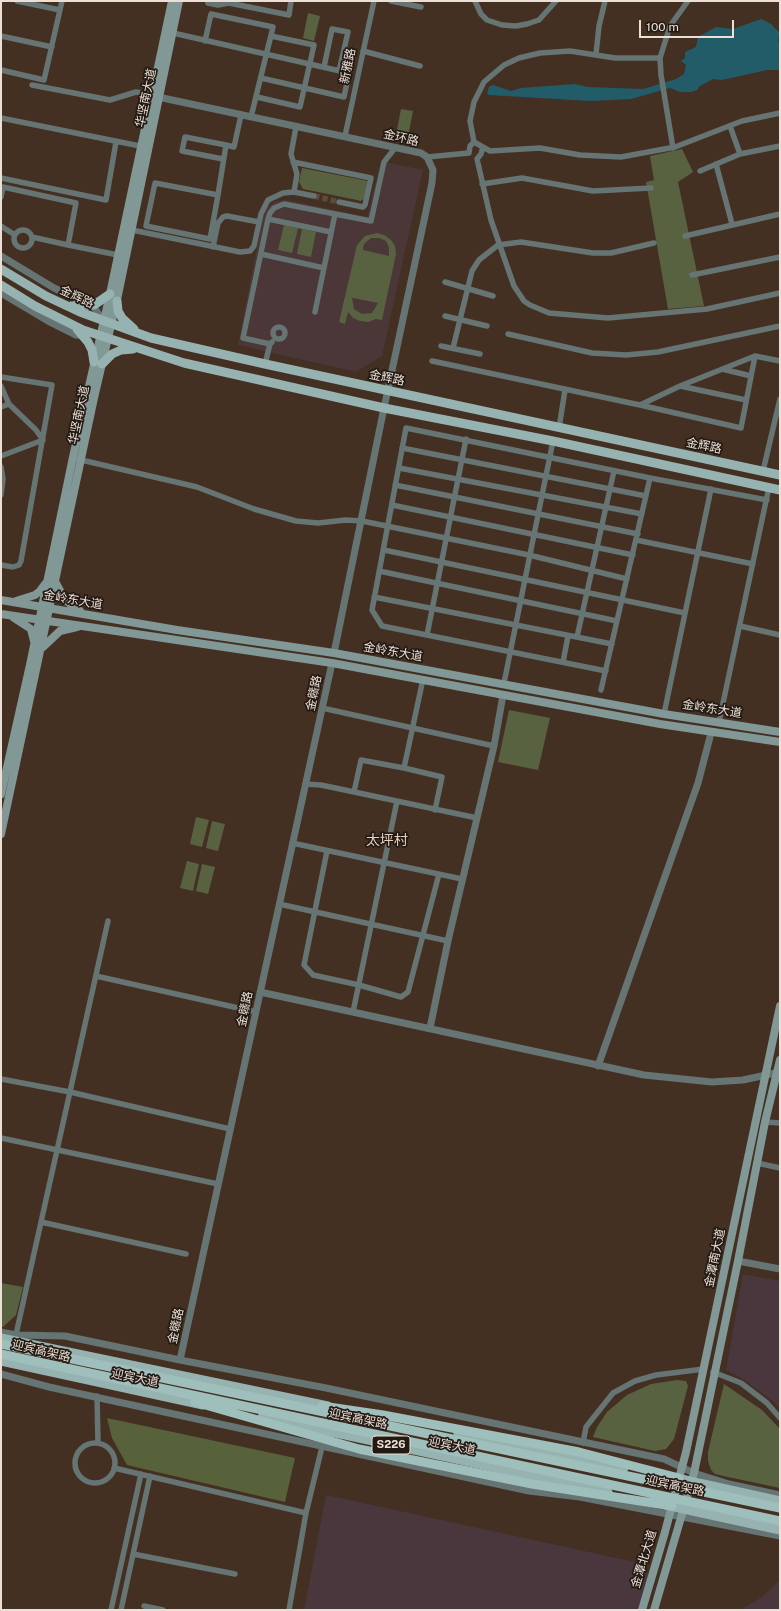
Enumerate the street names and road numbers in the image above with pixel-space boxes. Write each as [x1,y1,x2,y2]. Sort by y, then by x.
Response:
street label: 新雅路 [337,47,359,85]
street label: 华坚南大道 [133,67,159,129]
street label: 金环路 [382,127,420,149]
street label: 金辉路 [58,283,96,311]
street label: 金辉路 [368,367,406,389]
street label: 华坚南大道 [66,384,92,446]
street label: 金辉路 [685,435,723,457]
street label: 金岭东大道 [42,588,104,612]
street label: 金岭东大道 [362,640,424,664]
street label: 金赣路 [303,674,325,712]
street label: 金岭东大道 [681,697,743,721]
street label: 金赣路 [234,990,256,1028]
street label: 金潭南大道 [702,1227,728,1289]
street label: 金赣路 [165,1307,187,1345]
street label: 迎宾高架路 [10,1337,72,1365]
street label: 迎宾大道 [110,1366,160,1390]
street label: 迎宾高架路 [327,1406,389,1432]
street label: 迎宾大道 [427,1434,477,1458]
road number: S226 [372,1436,410,1454]
street label: 迎宾高架路 [644,1473,706,1499]
street label: 金潭北大道 [628,1528,660,1590]

